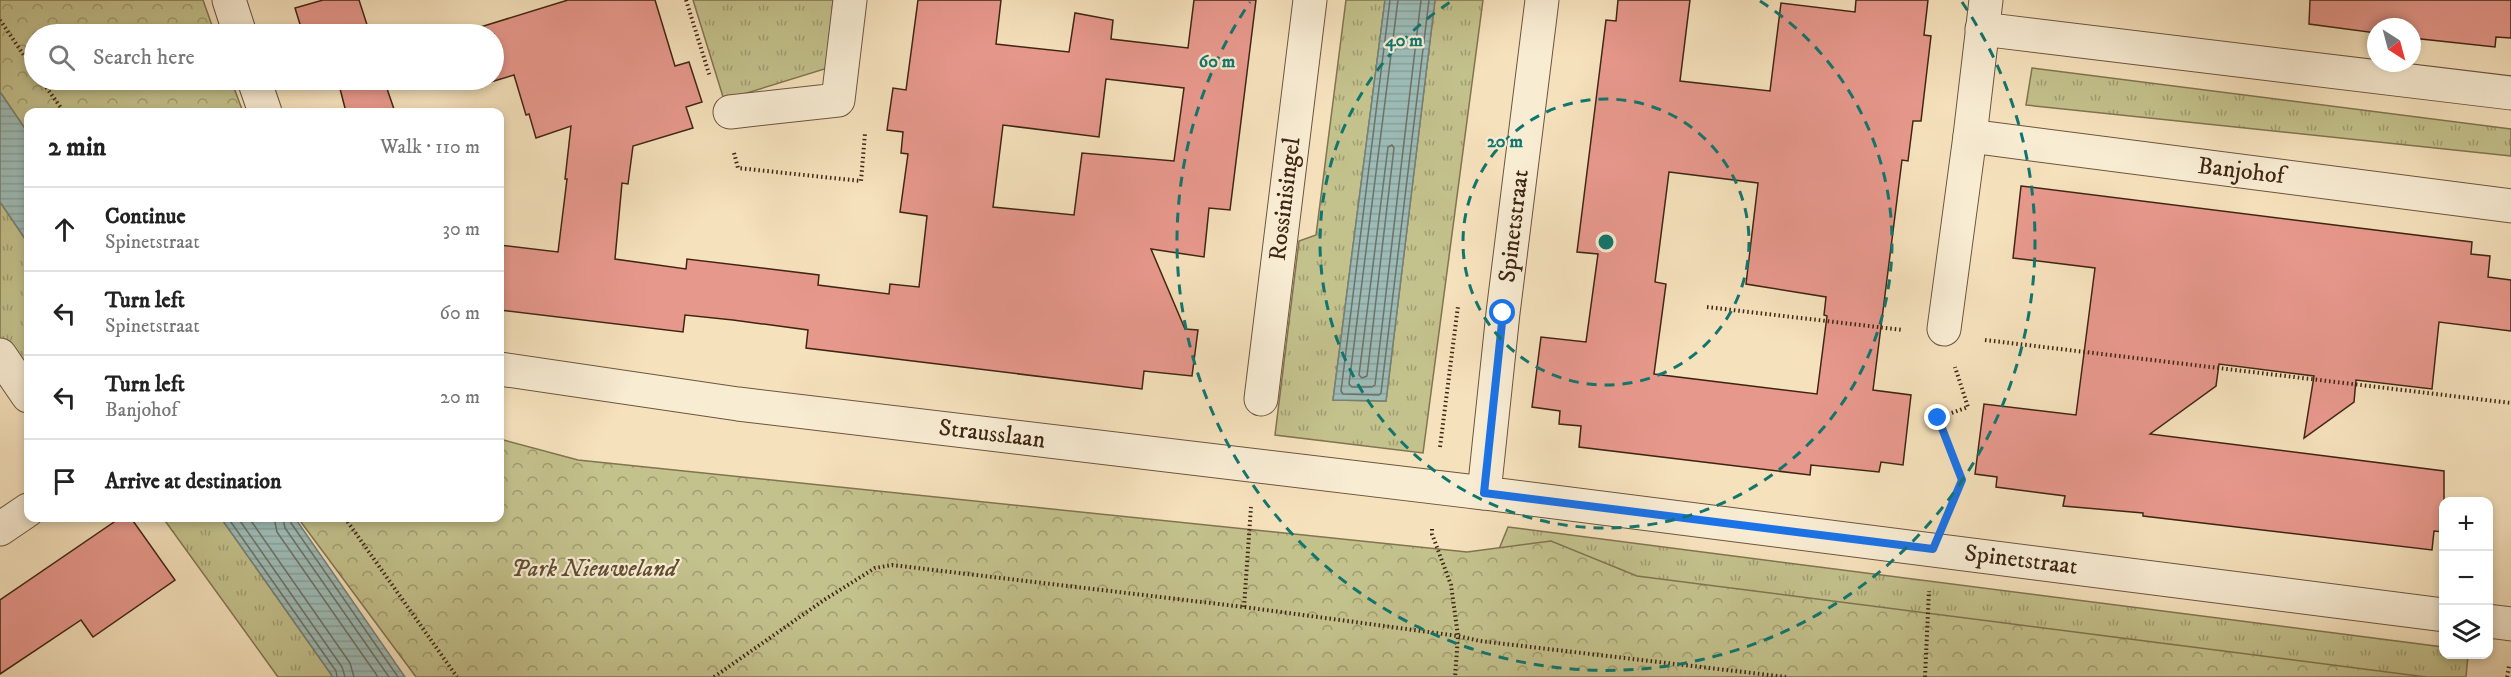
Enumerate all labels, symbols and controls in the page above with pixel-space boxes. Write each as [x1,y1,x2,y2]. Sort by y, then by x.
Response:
north arrow [2367,18,2421,72]
search box [24,24,504,90]
text: 40 m [1384,30,1423,52]
icon: search [45,41,78,74]
text: Search here [93,44,195,71]
text: 60 m [1199,51,1236,73]
text: 2 min [48,131,106,164]
text: 20 m [1487,131,1523,153]
text: Walk · 110 m [380,135,480,160]
street label: Rossinisingel [1263,135,1308,262]
street label: Banjohof [2196,151,2289,192]
street label: Spinetstraat [1492,167,1536,284]
text: Continue [105,203,186,230]
icon: ahead [48,213,81,246]
text: 30 m [442,217,480,242]
text: Spinetstraat [105,230,200,255]
centre of rings [1596,232,1616,252]
text: Turn left [105,287,185,314]
icon: left [48,297,81,330]
route start [1489,299,1515,325]
text: 60 m [440,301,480,326]
text: Spinetstraat [105,314,200,339]
text: Turn left [105,371,185,398]
icon: left [48,381,81,414]
text: 20 m [440,385,480,410]
text: Banjohof [105,398,178,423]
route end [1924,404,1950,430]
street label: Strausslaan [937,413,1047,455]
icon: arrive [48,465,81,498]
text: Arrive at destination [105,468,282,495]
map controls [2439,497,2493,659]
button: + [2439,497,2493,551]
street label: Spinetstraat [1963,538,2080,582]
button: − [2439,551,2493,605]
park label: Park Nieuweland [511,554,680,584]
button: layers [2439,605,2493,659]

